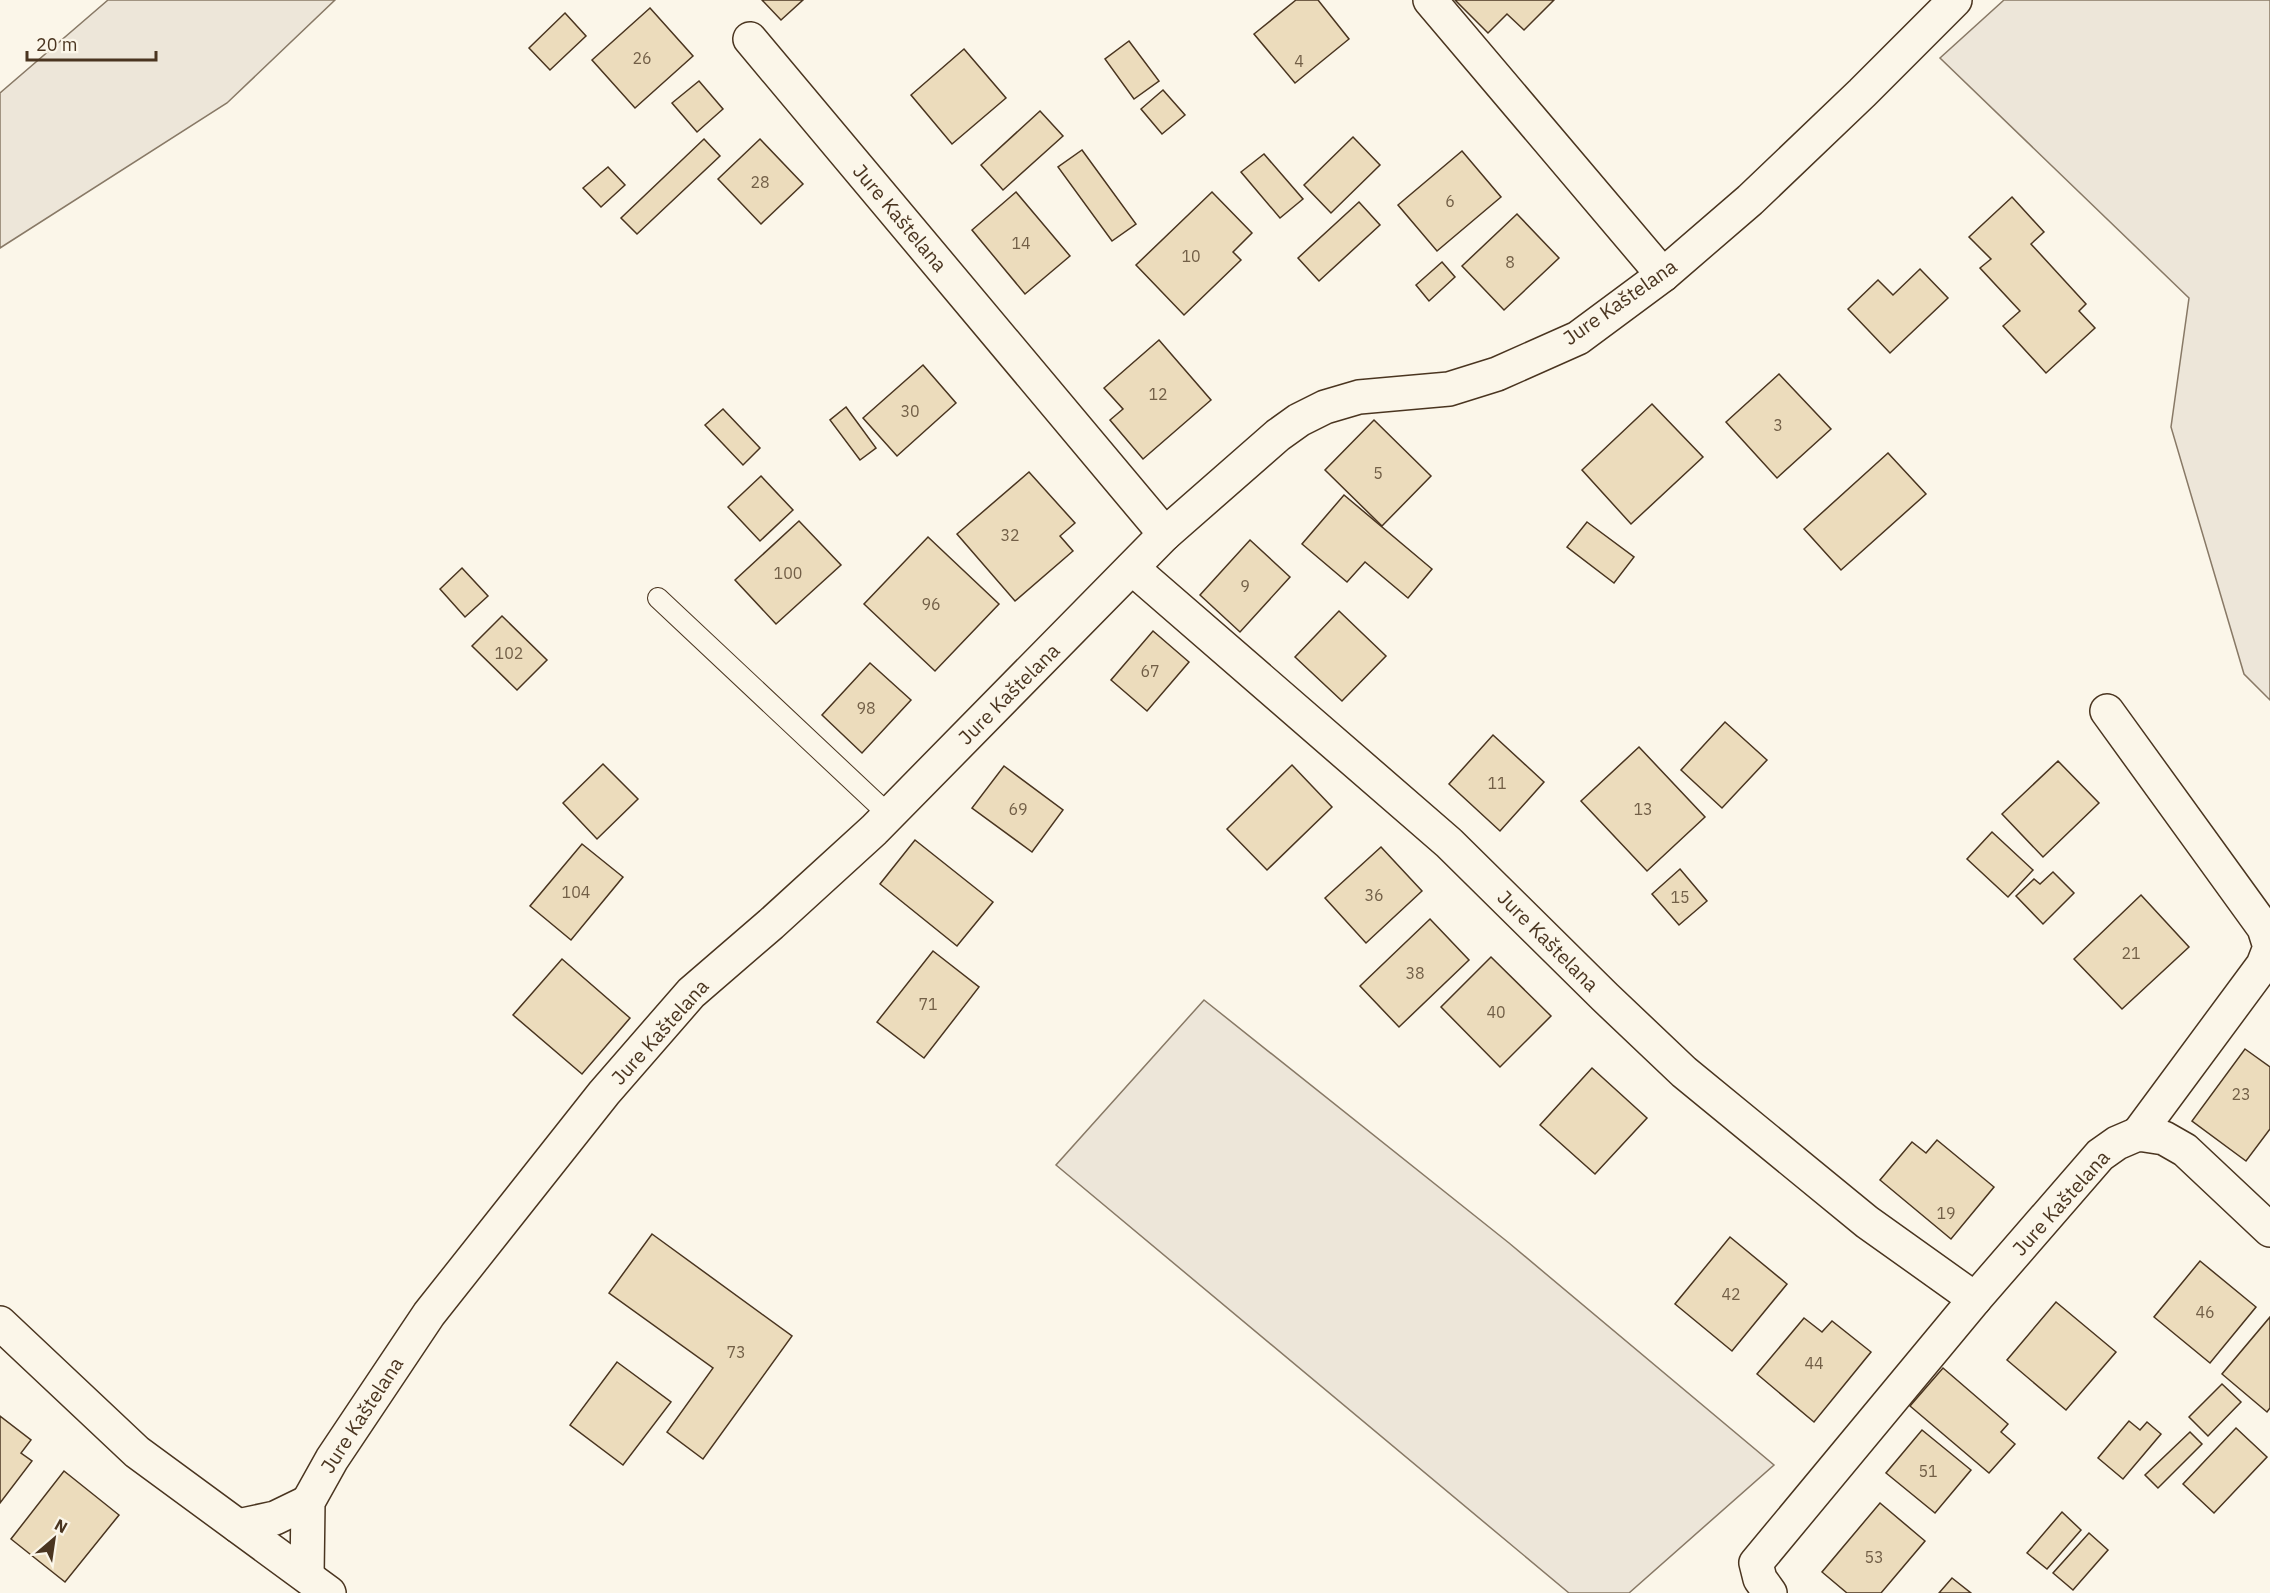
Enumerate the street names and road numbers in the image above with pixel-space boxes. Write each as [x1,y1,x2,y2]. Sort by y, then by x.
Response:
street label: Jure Kaštelana [847,158,954,278]
street label: Jure Kaštelana [1557,252,1682,351]
street label: Jure Kaštelana [952,637,1066,750]
street label: Jure Kaštelana [1492,884,1605,998]
street label: Jure Kaštelana [605,973,714,1090]
street label: Jure Kaštelana [2006,1144,2115,1261]
street label: Jure Kaštelana [314,1351,409,1478]

